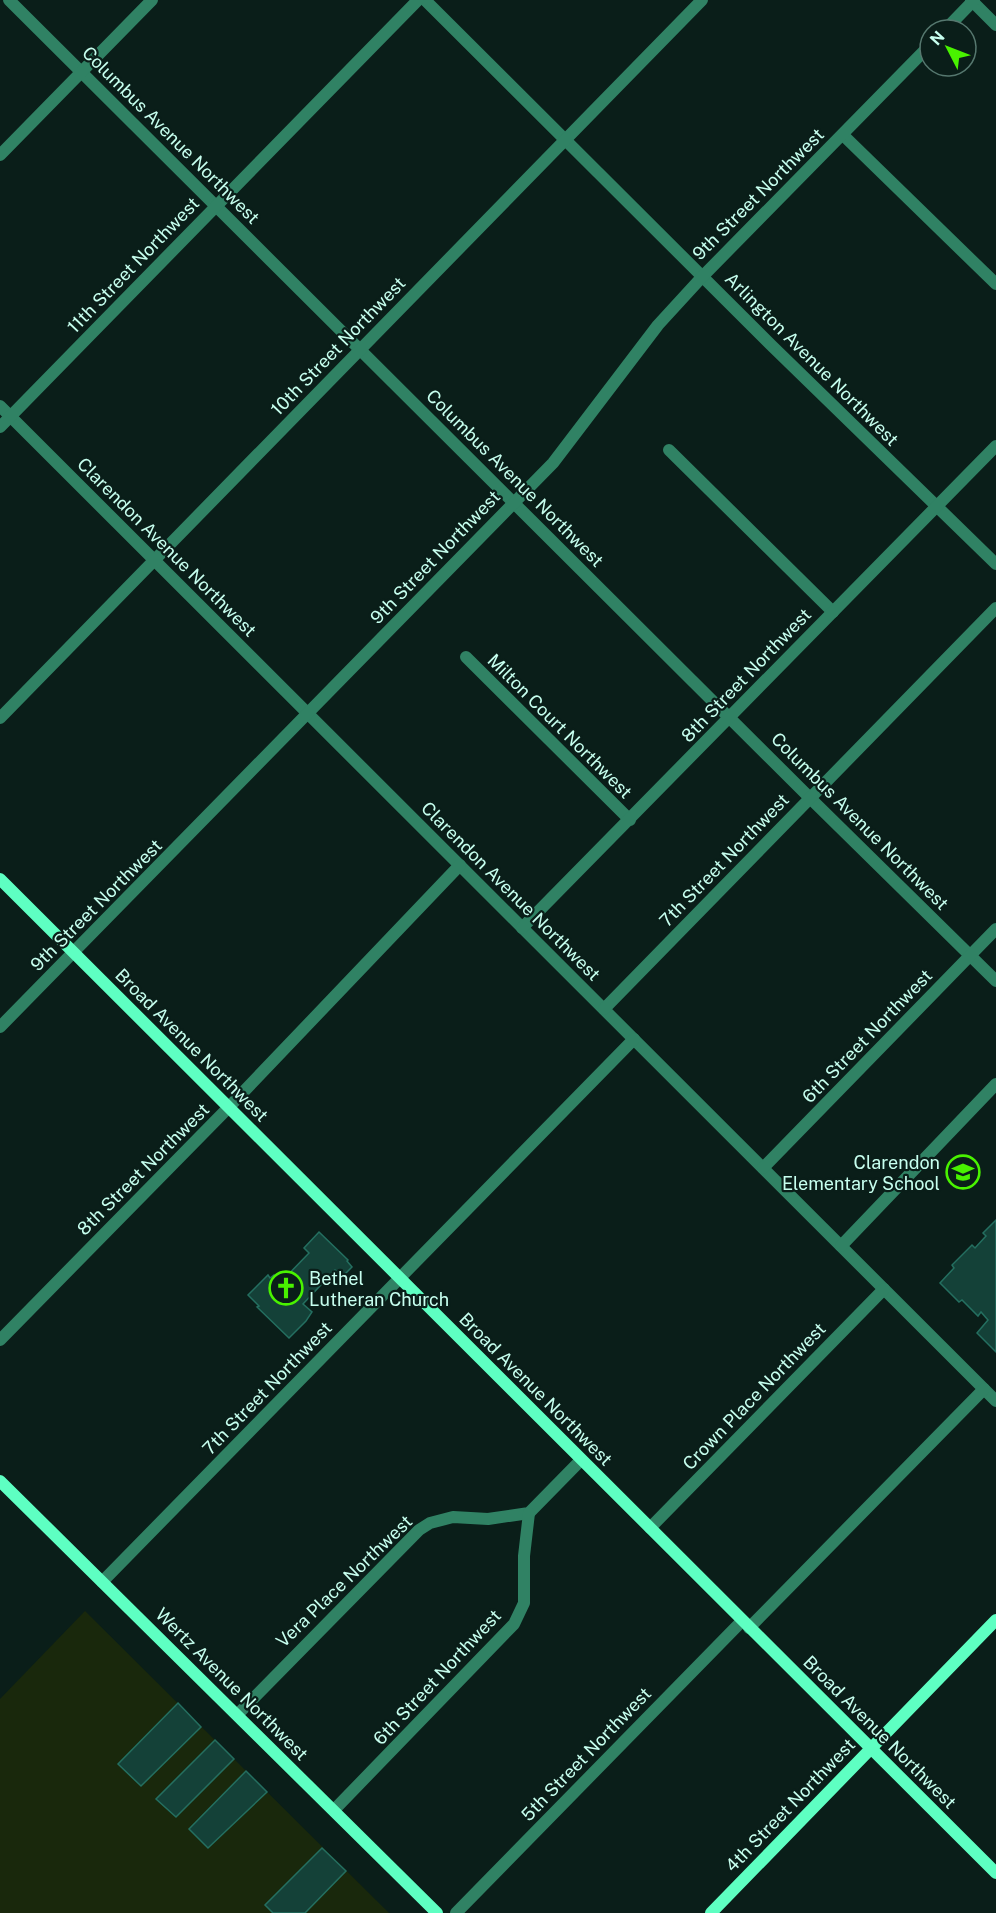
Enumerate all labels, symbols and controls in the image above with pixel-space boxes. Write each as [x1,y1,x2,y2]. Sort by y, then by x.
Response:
north arrow [918,18,978,78]
text: N [926,27,948,49]
street label: Columbus Avenue Northwest [78,42,264,228]
street label: 9th Street Northwest [688,124,828,264]
street label: 11th Street Northwest [63,193,203,337]
street label: Arlington Avenue Northwest [721,268,903,450]
street label: 10th Street Northwest [266,272,410,420]
street label: Columbus Avenue Northwest [422,385,608,571]
street label: Clarendon Avenue Northwest [73,453,261,641]
street label: 9th Street Northwest [366,486,504,628]
street label: 8th Street Northwest [677,604,815,746]
street label: Milton Court Northwest [483,649,637,803]
street label: Columbus Avenue Northwest [767,728,953,914]
street label: 7th Street Northwest [655,789,793,931]
street label: Clarendon Avenue Northwest [417,797,605,985]
street label: 9th Street Northwest [26,835,166,975]
street label: Broad Avenue Northwest [111,964,273,1126]
street label: 6th Street Northwest [798,965,936,1107]
street label: 8th Street Northwest [73,1099,213,1239]
place label: Clarendon Elementary School [782,1152,940,1194]
school or university icon: Clarendon Elementary School [945,1154,981,1190]
place label: Bethel Lutheran Church [309,1268,449,1310]
church icon: Bethel Lutheran Church [268,1270,304,1306]
street label: Broad Avenue Northwest [455,1308,617,1470]
street label: 7th Street Northwest [198,1317,336,1459]
street label: Crown Place Northwest [678,1318,830,1474]
street label: Vera Place Northwest [272,1511,416,1651]
street label: Wertz Avenue Northwest [151,1603,313,1765]
street label: 6th Street Northwest [369,1605,505,1749]
street label: Broad Avenue Northwest [799,1651,961,1813]
street label: 5th Street Northwest [517,1683,655,1825]
street label: 4th Street Northwest [721,1734,859,1876]

